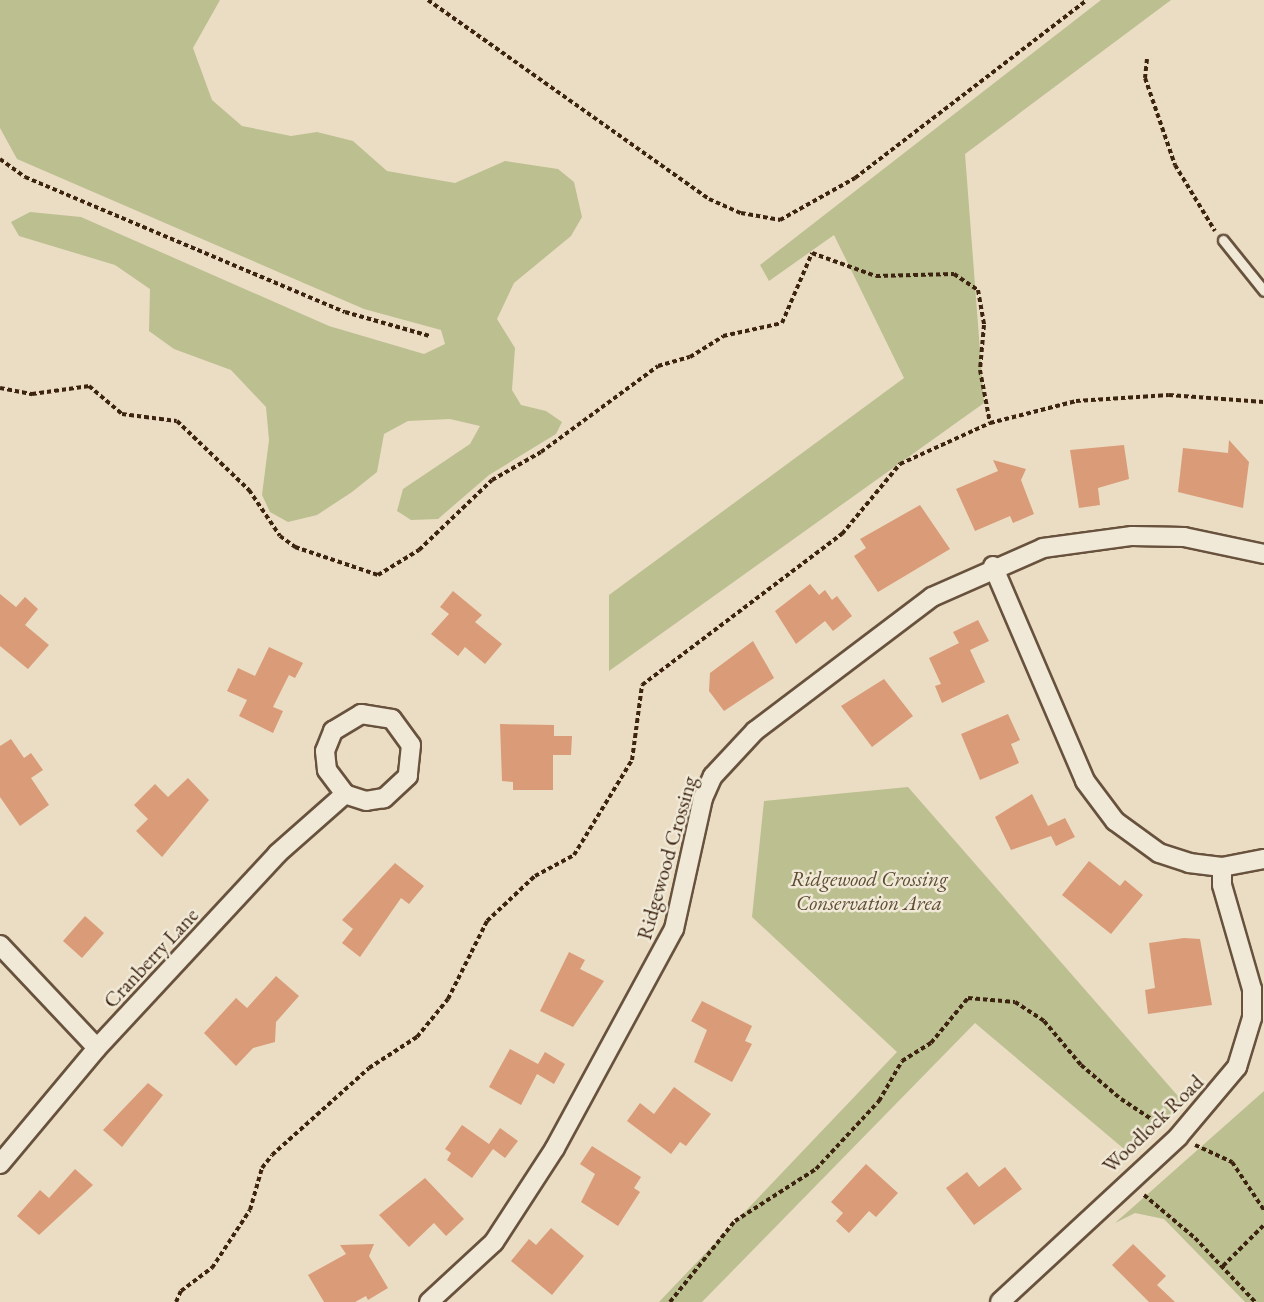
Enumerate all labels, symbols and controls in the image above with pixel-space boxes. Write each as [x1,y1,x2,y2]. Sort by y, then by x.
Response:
street label: Ridgewood Crossing [632,773,702,943]
park label: Ridgewood Crossing Conservation Area [790,866,948,916]
street label: Cranberry Lane [98,903,204,1013]
street label: Woodlock Road [1097,1070,1209,1178]

